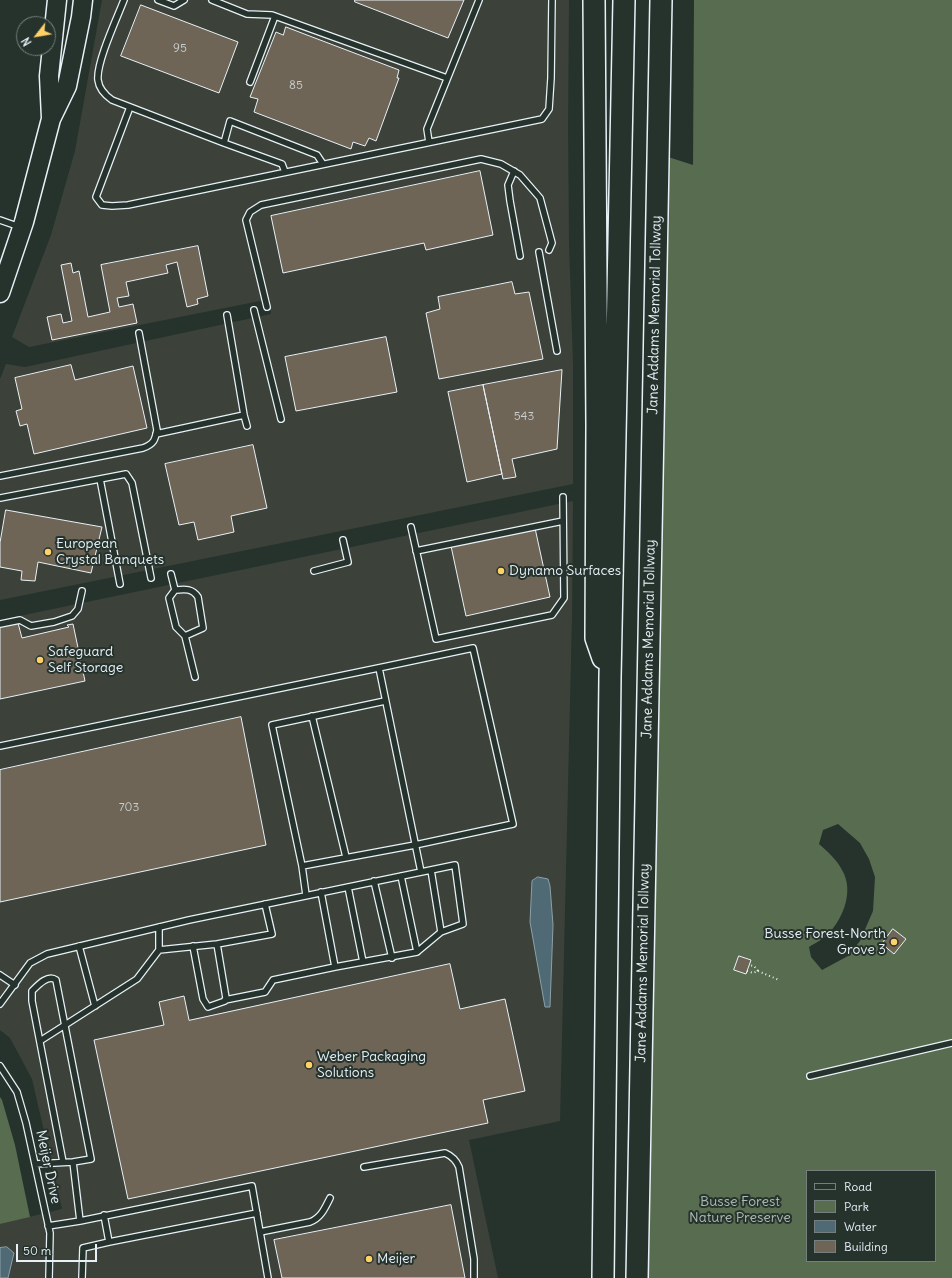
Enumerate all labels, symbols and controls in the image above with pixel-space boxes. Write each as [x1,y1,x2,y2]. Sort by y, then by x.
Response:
north arrow [16,16,56,56]
text: N [19,35,35,49]
house number: 95 [173,42,187,56]
house number: 85 [289,79,303,93]
street label: Jane Addams Memorial Tollway [645,215,665,415]
house number: 543 [514,410,534,424]
place label: European Crystal Banquets [56,536,164,568]
street label: Jane Addams Memorial Tollway [639,539,659,739]
marker: European Crystal Banquets [43,547,53,557]
place label: Dynamo Surfaces [509,563,621,579]
marker: Dynamo Surfaces [496,566,506,576]
place label: Safeguard Self Storage [48,644,123,676]
marker: Safeguard Self Storage [35,655,45,665]
house number: 703 [119,801,139,815]
street label: Jane Addams Memorial Tollway [633,863,653,1063]
place label: Busse Forest-North Grove 3 [764,926,886,958]
marker: Busse Forest-North Grove 3 [889,937,899,947]
place label: Weber Packaging Solutions [317,1049,426,1082]
marker: Weber Packaging Solutions [304,1060,314,1070]
street label: Meijer Drive [32,1129,64,1205]
legend [806,1170,936,1262]
text: Road [844,1179,872,1194]
park label: Busse Forest Nature Preserve [689,1194,791,1226]
text: Park [844,1199,869,1214]
text: Water [844,1219,877,1234]
scale bar [18,1236,99,1262]
text: Building [844,1239,888,1254]
text: 50 m [23,1243,51,1258]
place label: Meijer [377,1251,415,1267]
marker: Meijer [364,1254,374,1264]

